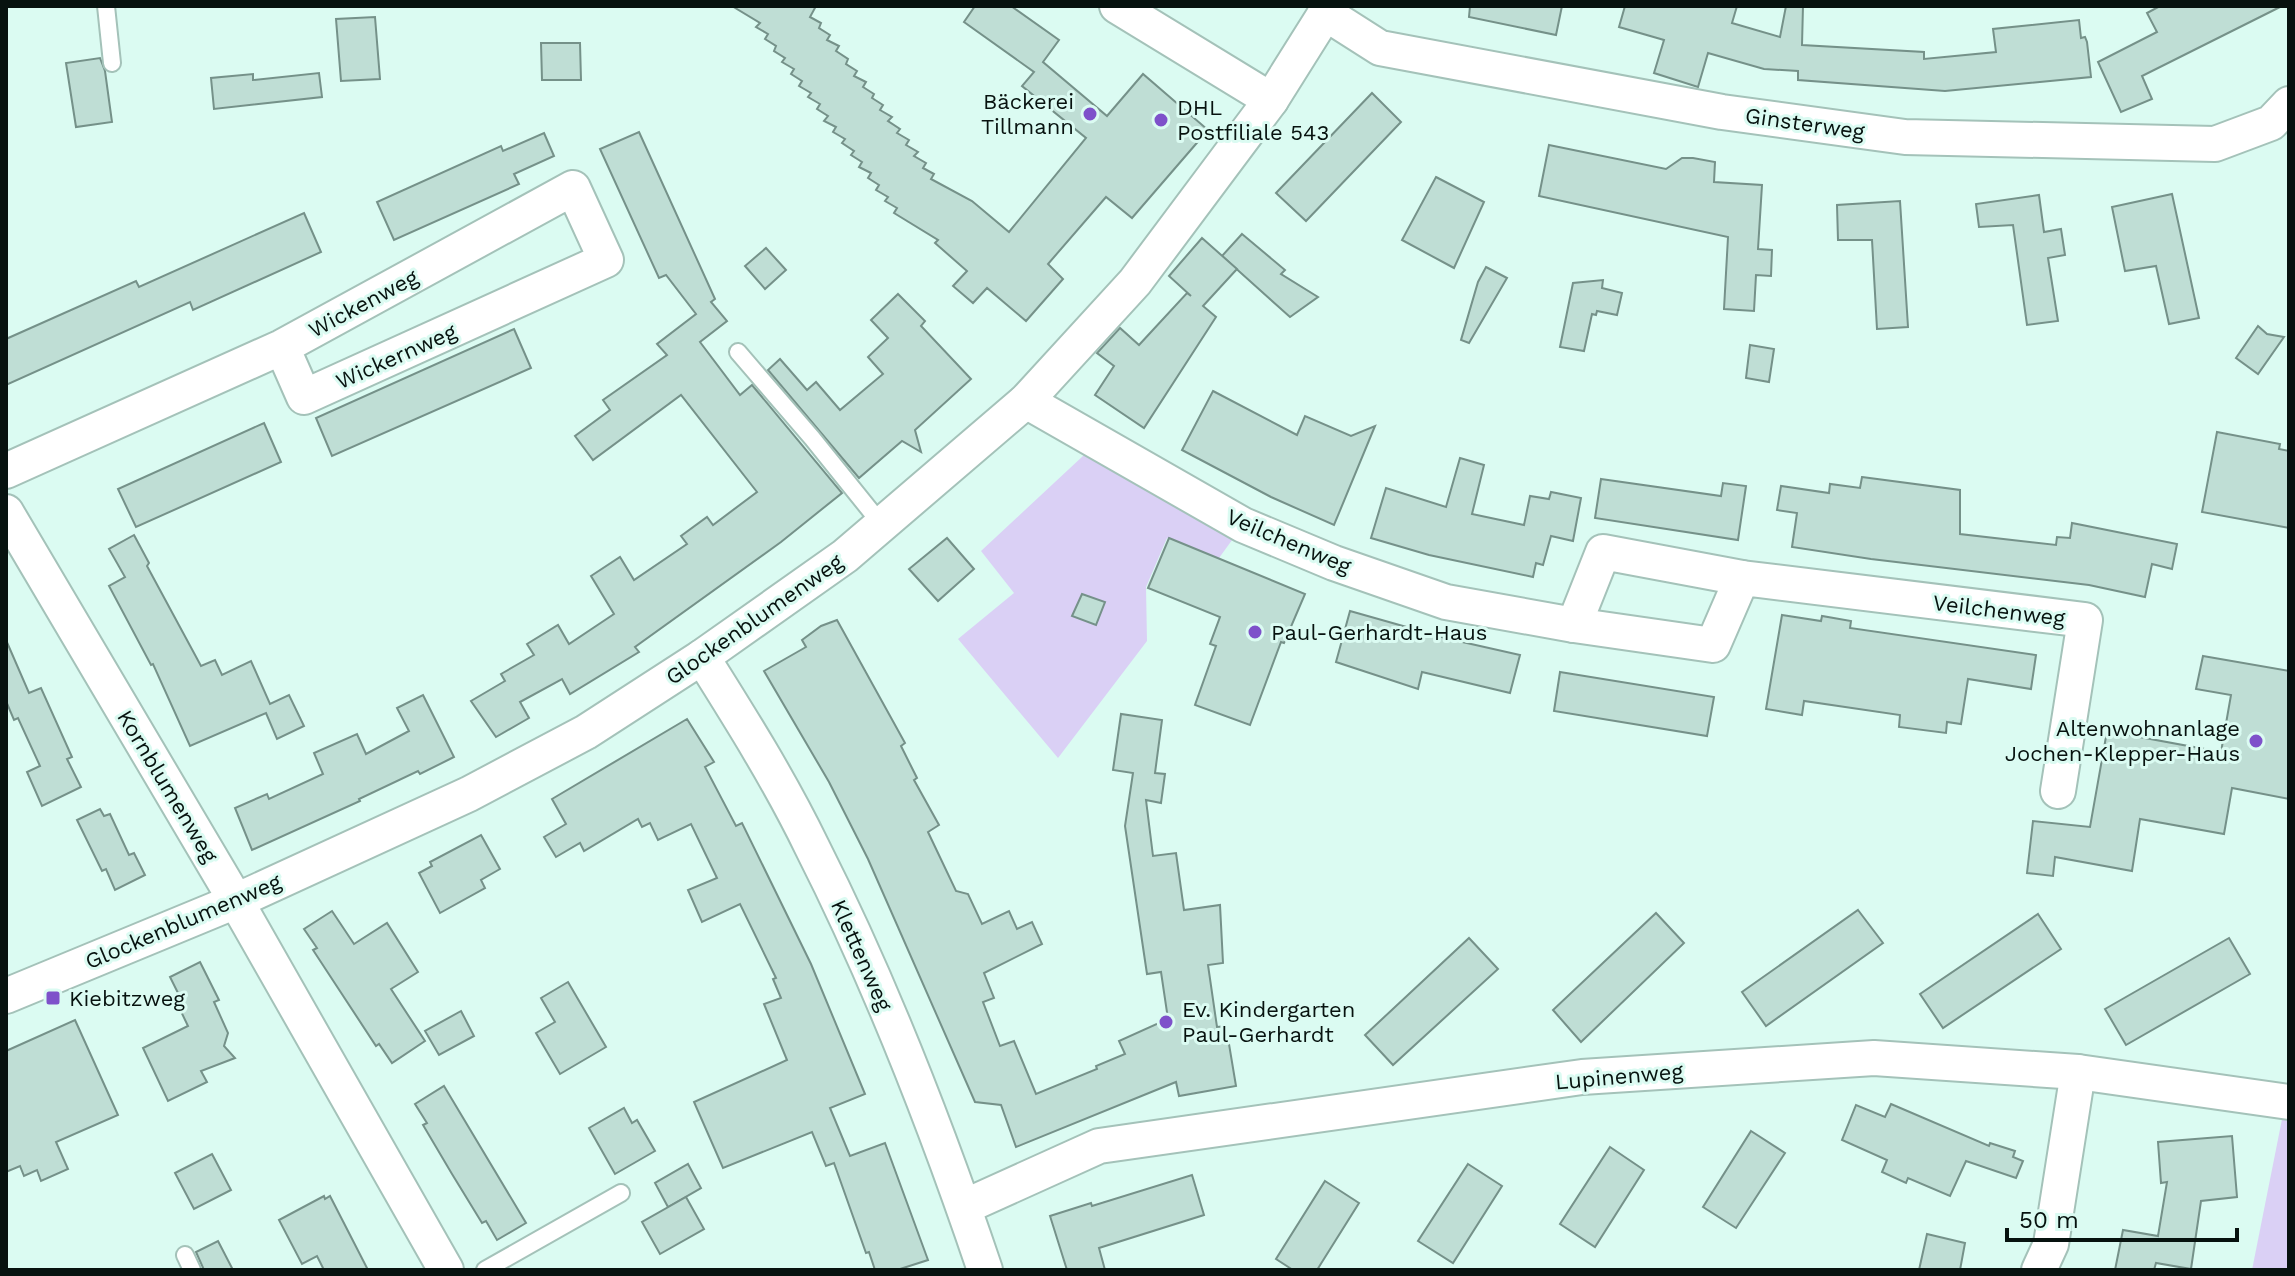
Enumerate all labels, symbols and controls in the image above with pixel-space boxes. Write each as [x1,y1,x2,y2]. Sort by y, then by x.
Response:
place label: Bäckerei Tillmann [981,89,1074,139]
place label: DHL Postfiliale 543 [1177,95,1329,145]
street label: Ginsterweg [1744,103,1867,144]
marker: Bäckerei Tillmann [1081,105,1099,123]
marker: DHL Postfiliale 543 [1152,111,1170,129]
street label: Wickenweg [304,264,422,343]
street label: Wickernweg [332,319,460,394]
street label: Veilchenweg [1223,504,1355,579]
street label: Glockenblumenweg [661,549,848,690]
street label: Veilchenweg [1931,590,2067,631]
place label: Paul-Gerhardt-Haus [1271,620,1487,645]
marker: Paul-Gerhardt-Haus [1246,623,1264,641]
street label: Kornblumenweg [112,706,223,867]
place label: Altenwohnanlage Jochen-Klepper-Haus [2005,716,2240,766]
marker: Altenwohnanlage Jochen-Klepper-Haus [2247,732,2265,750]
street label: Glockenblumenweg [82,869,285,974]
street label: Klettenweg [826,896,897,1015]
place label: Kiebitzweg [69,986,185,1011]
marker: Kiebitzweg [44,989,62,1007]
place label: Ev. Kindergarten Paul-Gerhardt [1182,997,1355,1047]
marker: Ev. Kindergarten Paul-Gerhardt [1157,1013,1175,1031]
street label: Lupinenweg [1554,1058,1684,1095]
scale bar [2007,1192,2237,1242]
text: 50 m [2019,1206,2079,1234]

